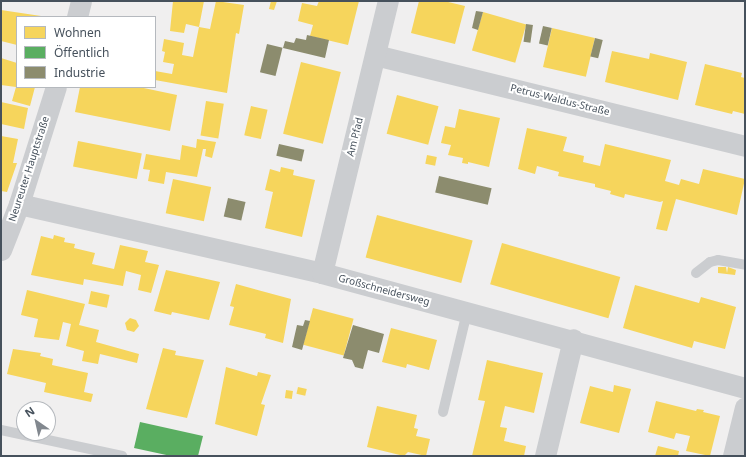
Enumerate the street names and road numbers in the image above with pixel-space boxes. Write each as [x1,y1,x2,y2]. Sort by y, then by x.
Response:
street label: Petrus-Waldus-Straße [509,82,611,118]
street label: Neureuter Hauptstraße [6,115,52,223]
street label: Am Pfad [344,116,366,158]
street label: Großschneidersweg [337,272,431,308]

